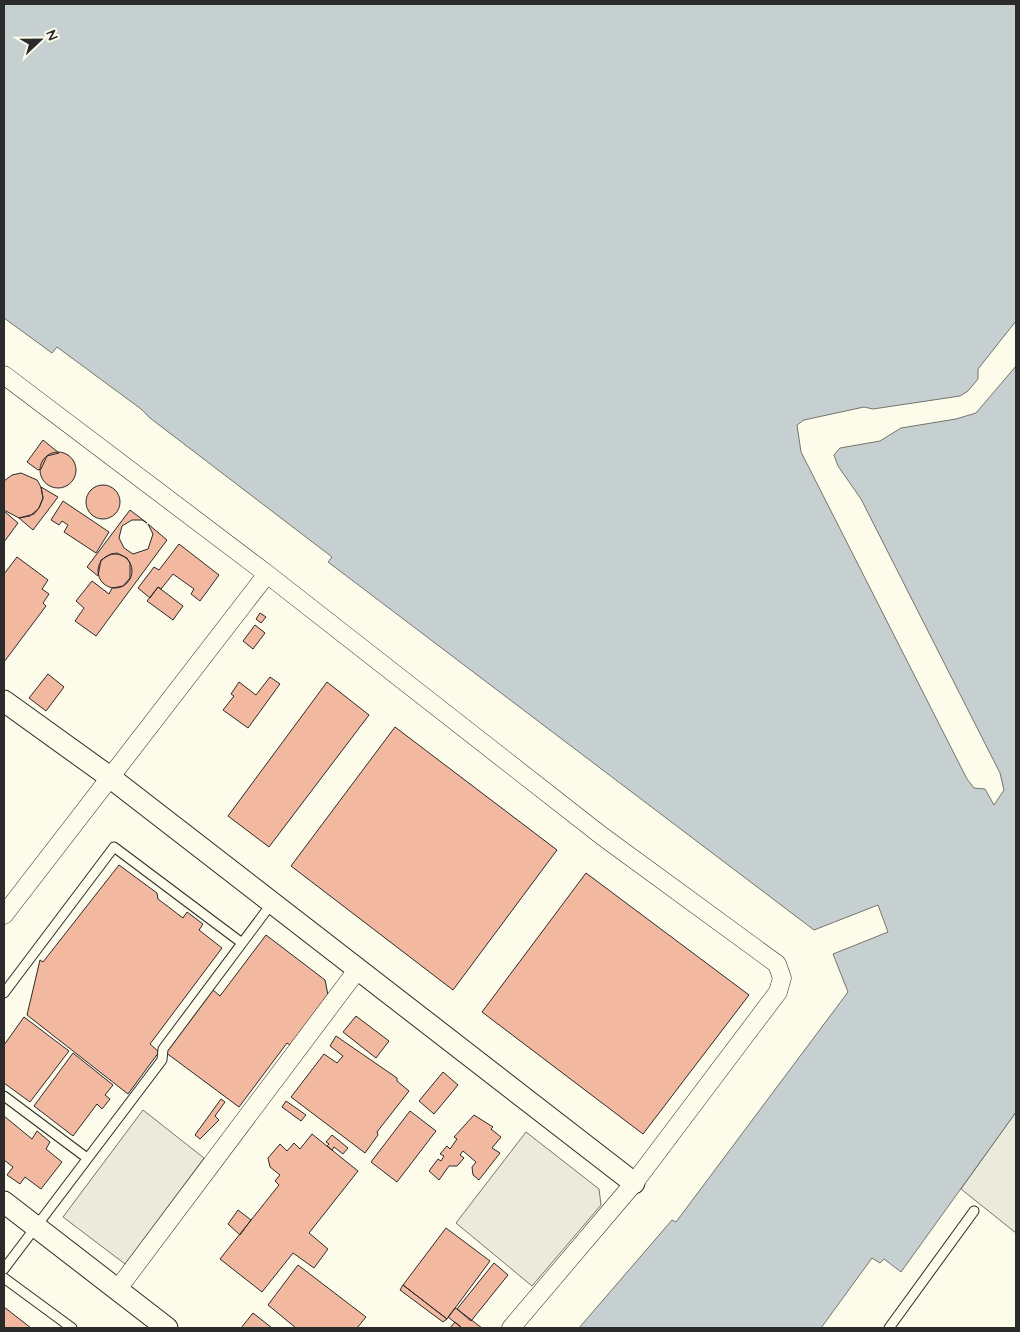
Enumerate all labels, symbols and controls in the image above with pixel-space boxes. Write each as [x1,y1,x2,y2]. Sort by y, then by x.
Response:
north arrow [15,15,65,65]
text: N [42,27,62,43]

